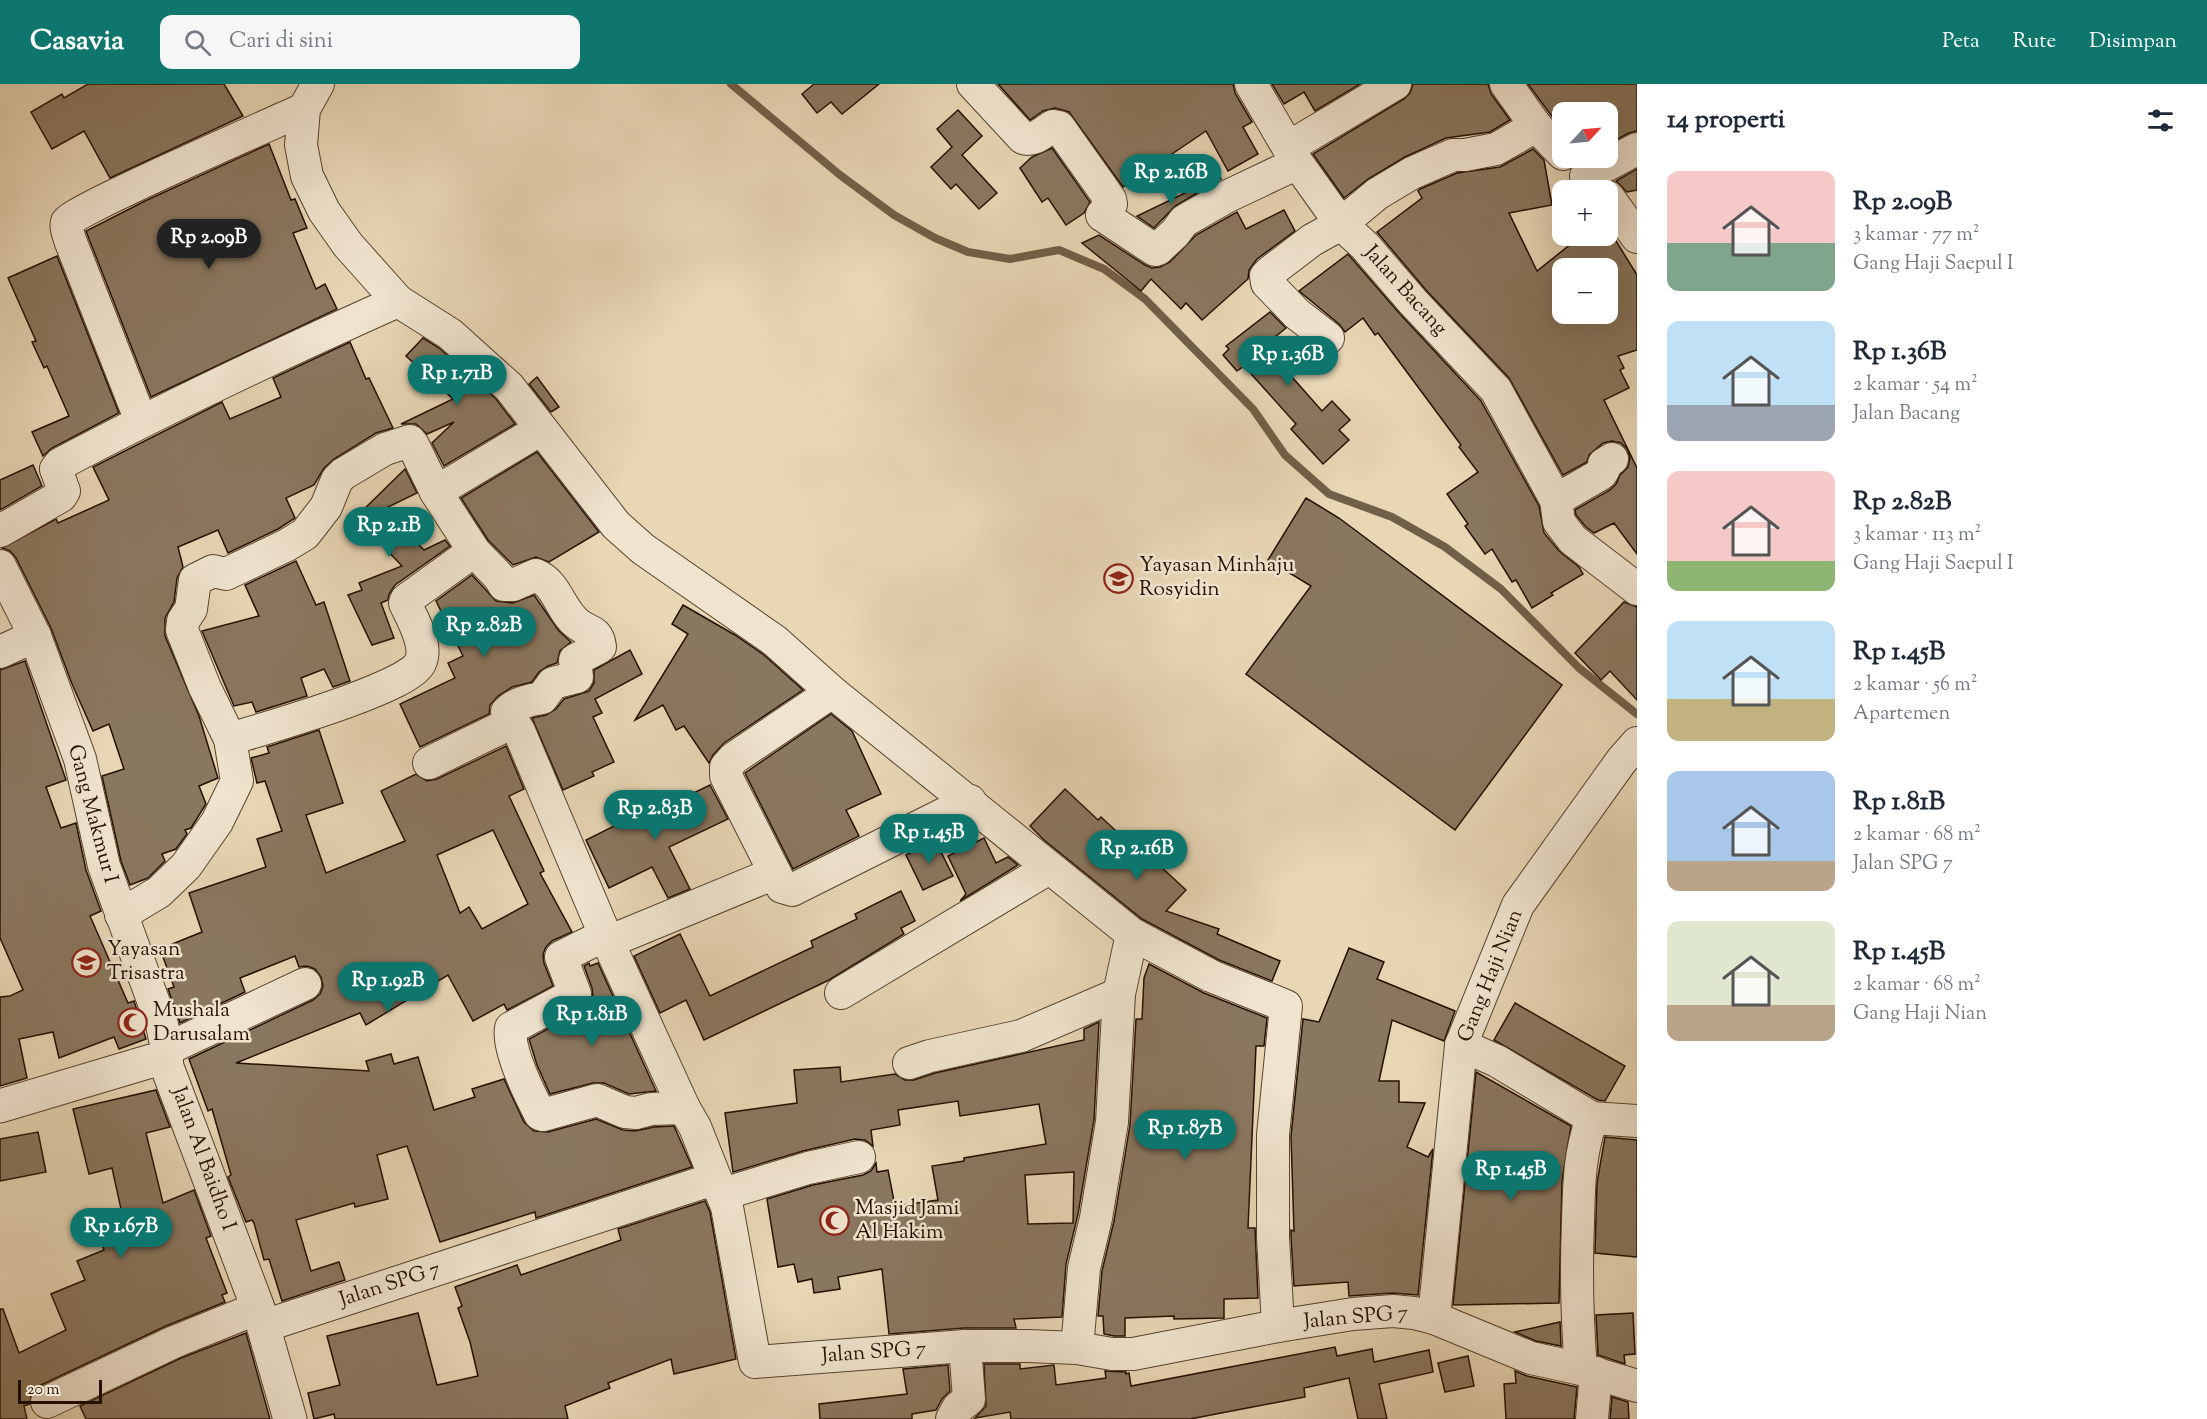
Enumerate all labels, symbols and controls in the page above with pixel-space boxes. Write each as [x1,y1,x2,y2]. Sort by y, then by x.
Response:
search box [160,15,580,69]
text: Casavia [30,22,124,62]
icon: search [181,26,214,59]
text: Cari di sini [229,26,333,58]
text: Peta [1942,27,1980,57]
text: Rute [2013,27,2056,57]
text: Disimpan [2089,27,2177,57]
north arrow [1552,102,1618,168]
map controls [1552,102,1618,324]
text: 14 properti [1667,102,1785,139]
icon: filters [2144,104,2177,137]
pin: Rp 2.16B [1109,154,1233,205]
text: Rp 2.16B [1134,159,1208,188]
button: + [1552,180,1618,246]
text: Rp 2.09B [1853,184,1952,221]
icon: home [1715,195,1787,267]
pin: Rp 2.09B [147,219,271,270]
text: 3 kamar · 77 m² [1853,221,1980,250]
text: Rp 2.09B [171,224,247,253]
street label: Jalan Bacang [1356,238,1454,343]
text: Gang Haji Saepul I [1853,250,2014,279]
button: − [1552,258,1618,324]
text: Rp 1.36B [1853,334,1946,371]
pin: Rp 1.36B [1226,336,1350,387]
text: Rp 1.36B [1252,341,1324,370]
icon: home [1715,345,1787,417]
pin: Rp 1.71B [395,355,519,406]
text: Rp 1.71B [422,360,492,389]
text: 2 kamar · 54 m² [1853,371,1978,400]
text: Jalan Bacang [1853,400,1960,429]
text: Rp 2.82B [1853,484,1951,521]
icon: home [1715,495,1787,567]
pin: Rp 2.1B [334,507,444,558]
text: Rp 2.1B [357,512,421,541]
text: 3 kamar · 113 m² [1853,521,1981,550]
text: Gang Haji Saepul I [1853,550,2014,579]
place label: Yayasan Minhaju Rosyidin [1139,551,1294,605]
school or university icon: Yayasan Minhaju Rosyidin [1102,562,1134,594]
pin: Rp 2.82B [422,607,546,658]
text: Rp 2.82B [446,612,522,641]
text: Rp 1.45B [1853,634,1945,671]
icon: home [1715,645,1787,717]
text: 2 kamar · 56 m² [1853,671,1978,700]
text: Apartemen [1853,700,1950,729]
street label: Gang Makmur I [59,741,125,887]
text: Rp 1.81B [1853,784,1945,821]
pin: Rp 2.83B [593,790,717,841]
text: Rp 2.83B [618,795,692,824]
icon: home [1715,795,1787,867]
pin: Rp 1.45B [867,814,991,865]
text: Rp 1.45B [894,819,964,848]
text: 2 kamar · 68 m² [1853,821,1981,850]
pin: Rp 2.16B [1075,830,1199,881]
text: Rp 2.16B [1100,835,1174,864]
text: Jalan SPG 7 [1853,850,1953,879]
street label: Gang Haji Nian [1451,905,1531,1047]
text: Rp 1.45B [1853,934,1945,971]
place label: Yayasan Trisastra [107,935,185,989]
icon: home [1715,945,1787,1017]
school or university icon: Yayasan Trisastra [70,946,102,978]
pin: Rp 1.92B [326,962,450,1013]
text: Rp 1.92B [352,967,424,996]
text: 2 kamar · 68 m² [1853,971,1981,1000]
place label: Mushala Darusalam [153,996,250,1050]
pin: Rp 1.81B [530,996,654,1047]
text: Gang Haji Nian [1853,1000,1987,1029]
text: Rp 1.81B [557,1001,627,1030]
mosque icon: Mushala Darusalam [116,1007,148,1039]
street label: Jalan Al Baidho I [163,1082,243,1235]
pin: Rp 1.87B [1123,1110,1247,1161]
text: Rp 1.87B [1148,1115,1222,1144]
pin: Rp 1.45B [1449,1151,1573,1202]
text: Rp 1.45B [1476,1156,1546,1185]
place label: Masjid Jami Al Hakim [855,1194,959,1248]
mosque icon: Masjid Jami Al Hakim [818,1205,850,1237]
pin: Rp 1.67B [59,1208,183,1259]
text: Rp 1.67B [84,1213,158,1242]
street label: Jalan SPG 7 [335,1254,445,1316]
street label: Jalan SPG 7 [1302,1298,1410,1338]
street label: Jalan SPG 7 [820,1334,928,1372]
scale bar [18,1377,102,1404]
text: 20 m [27,1379,60,1402]

